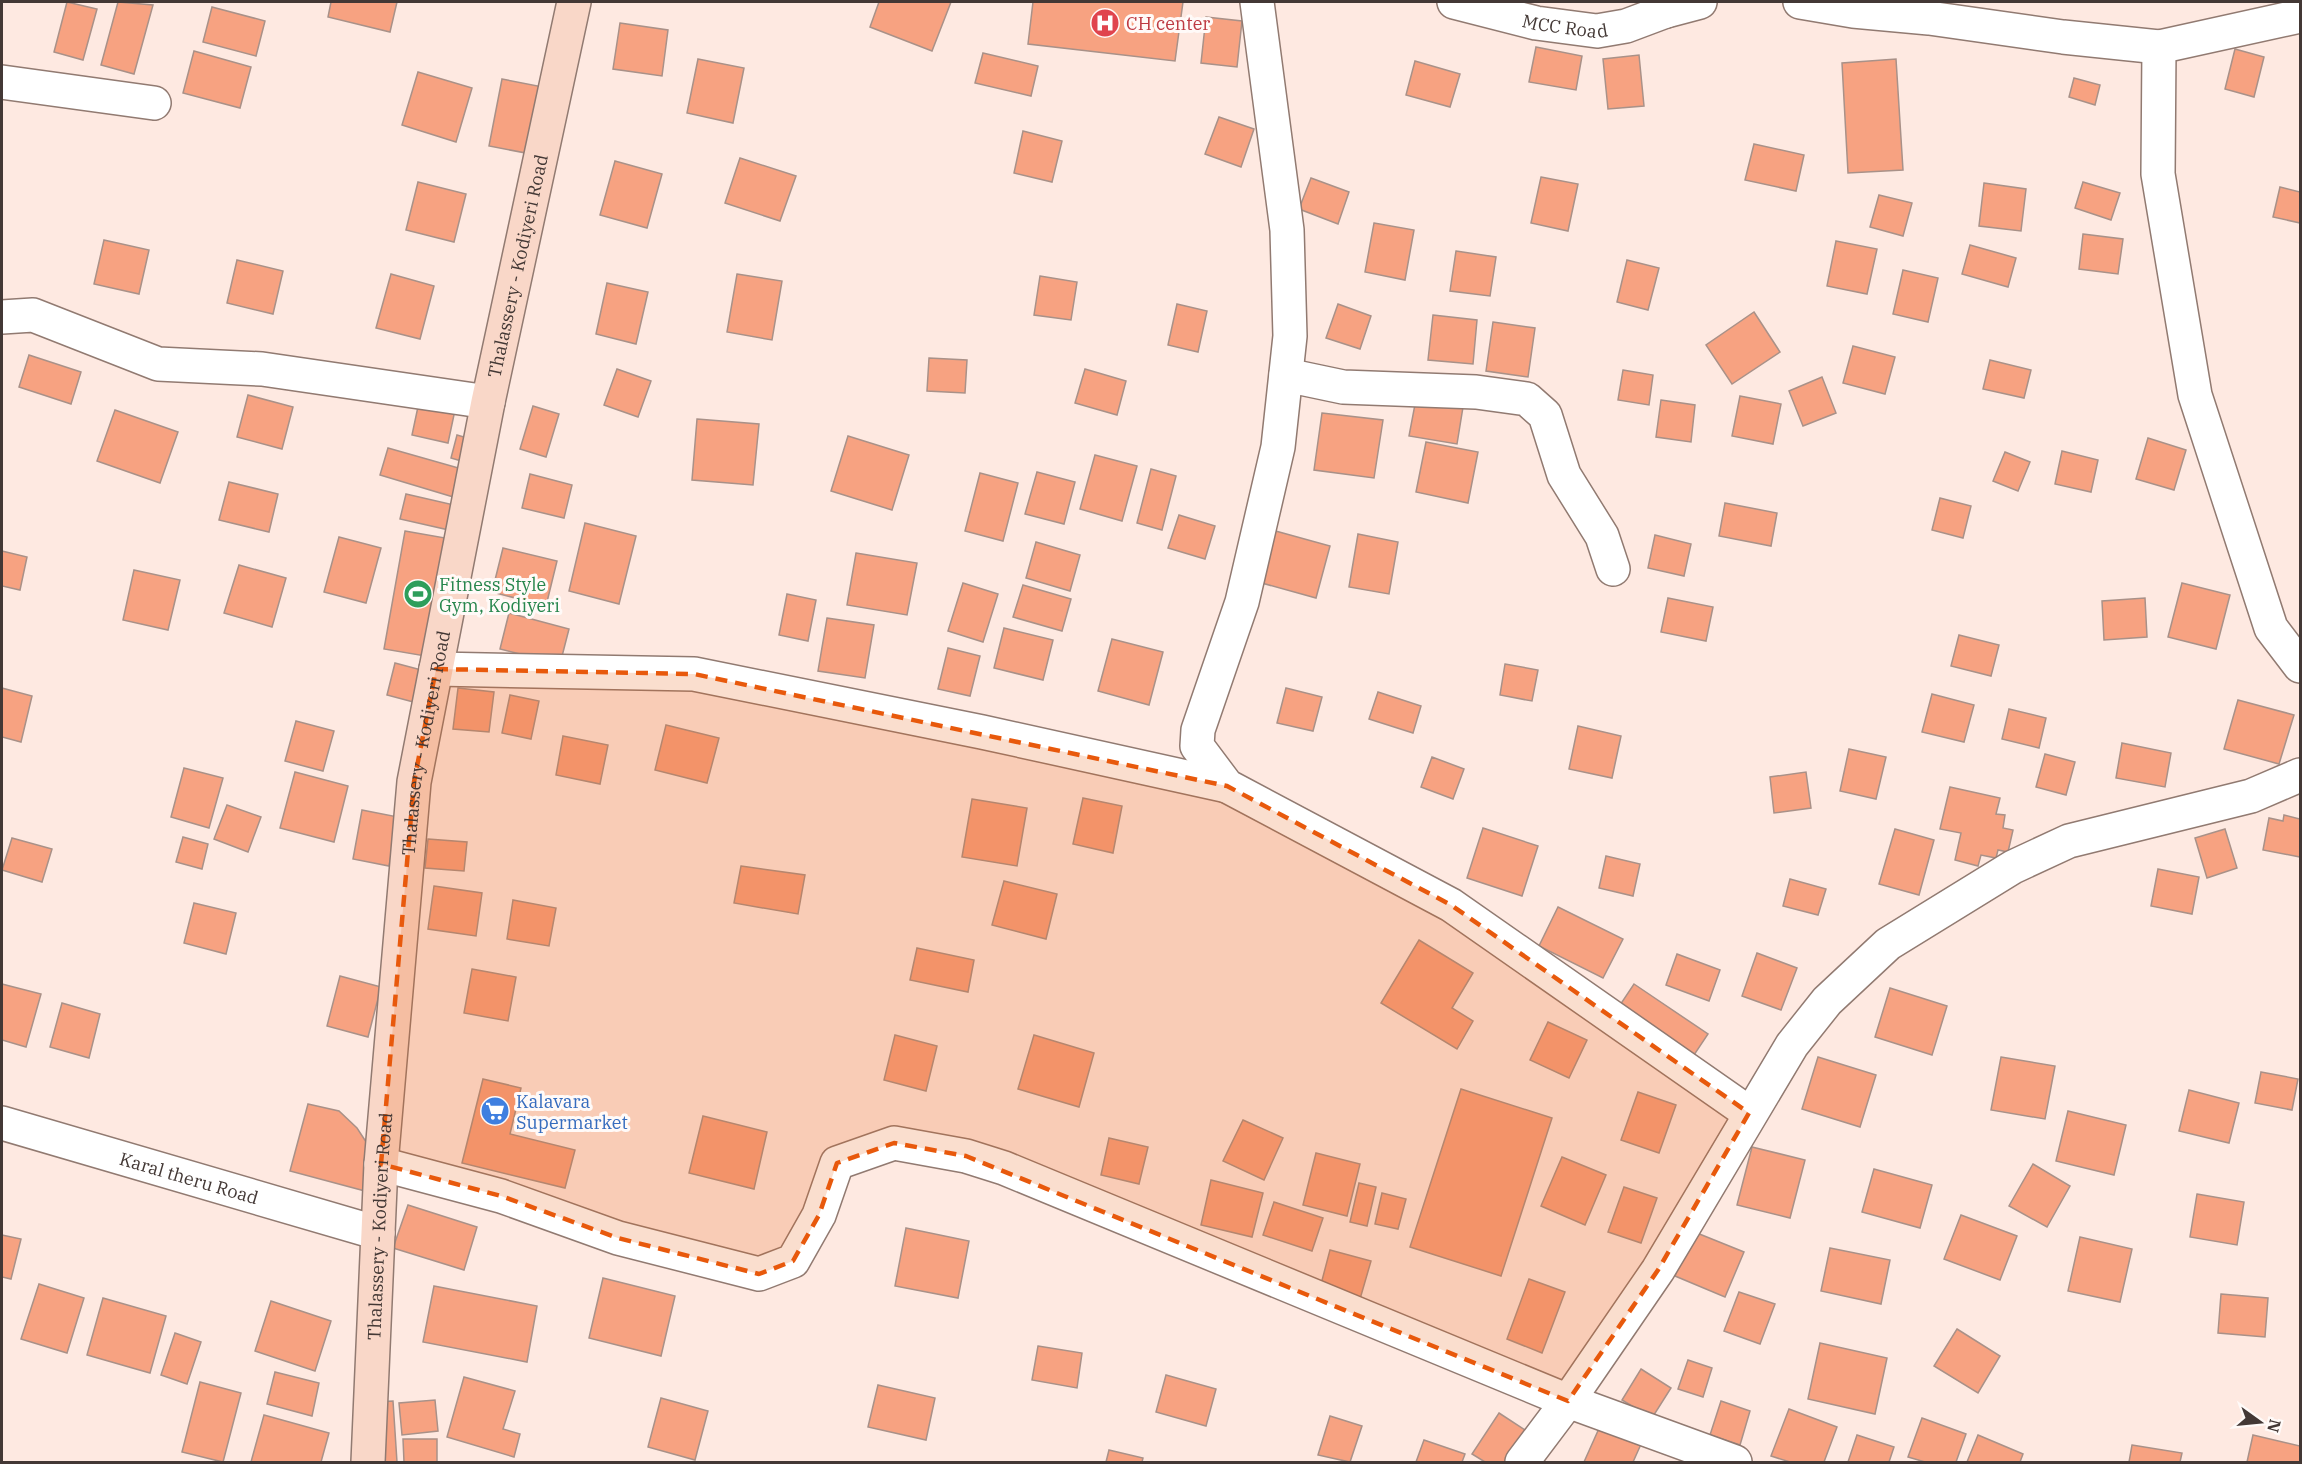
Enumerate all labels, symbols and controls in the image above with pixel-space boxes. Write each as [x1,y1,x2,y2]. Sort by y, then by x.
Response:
hospital icon: CH center [1089,7,1121,39]
street label: MCC Road [1520,8,1610,42]
place label: CH center [1126,12,1210,35]
street label: Thalassery - Kodiyeri Road [482,152,552,380]
place label: Fitness Style Gym, Kodiyeri [439,573,560,617]
sports icon: Fitness Style Gym, Kodiyeri [402,578,434,610]
street label: Thalassery - Kodiyeri Road [396,628,455,856]
place label: Kalavara Supermarket [516,1090,628,1134]
supermarket icon: Kalavara Supermarket [479,1095,511,1127]
street label: Thalassery - Kodiyeri Road [362,1111,397,1341]
street label: Karal theru Road [117,1147,261,1209]
north arrow [2230,1392,2290,1452]
text: N [2263,1417,2286,1435]

